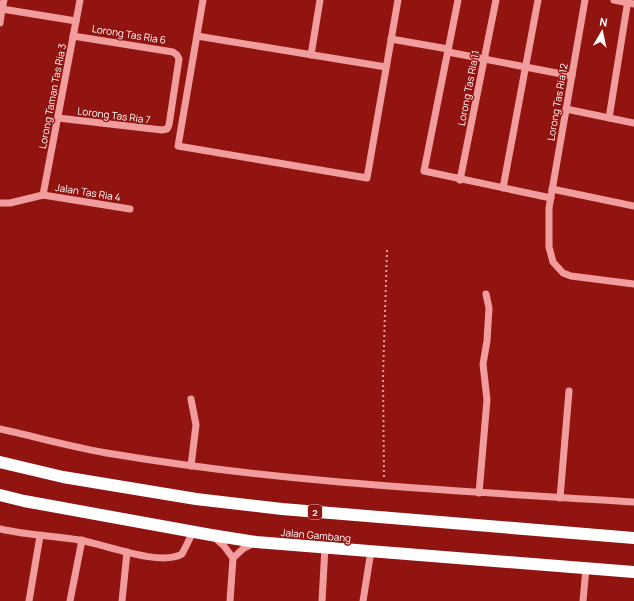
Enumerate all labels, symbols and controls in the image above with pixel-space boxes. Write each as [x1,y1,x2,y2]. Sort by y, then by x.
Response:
north arrow [582,12,622,52]
text: N [599,14,609,30]
street label: Lorong Tas Ria 6 [91,21,167,47]
street label: Lorong Taman Tas Ria 3 [35,42,69,150]
street label: Lorong Tas Ria 11 [454,49,482,127]
street label: Lorong Tas Ria 12 [543,62,571,142]
street label: Lorong Tas Ria 7 [77,104,151,126]
street label: Jalan Tas Ria 4 [54,180,122,204]
road number: 2 [308,505,322,519]
street label: Jalan Gambang [280,525,352,545]

